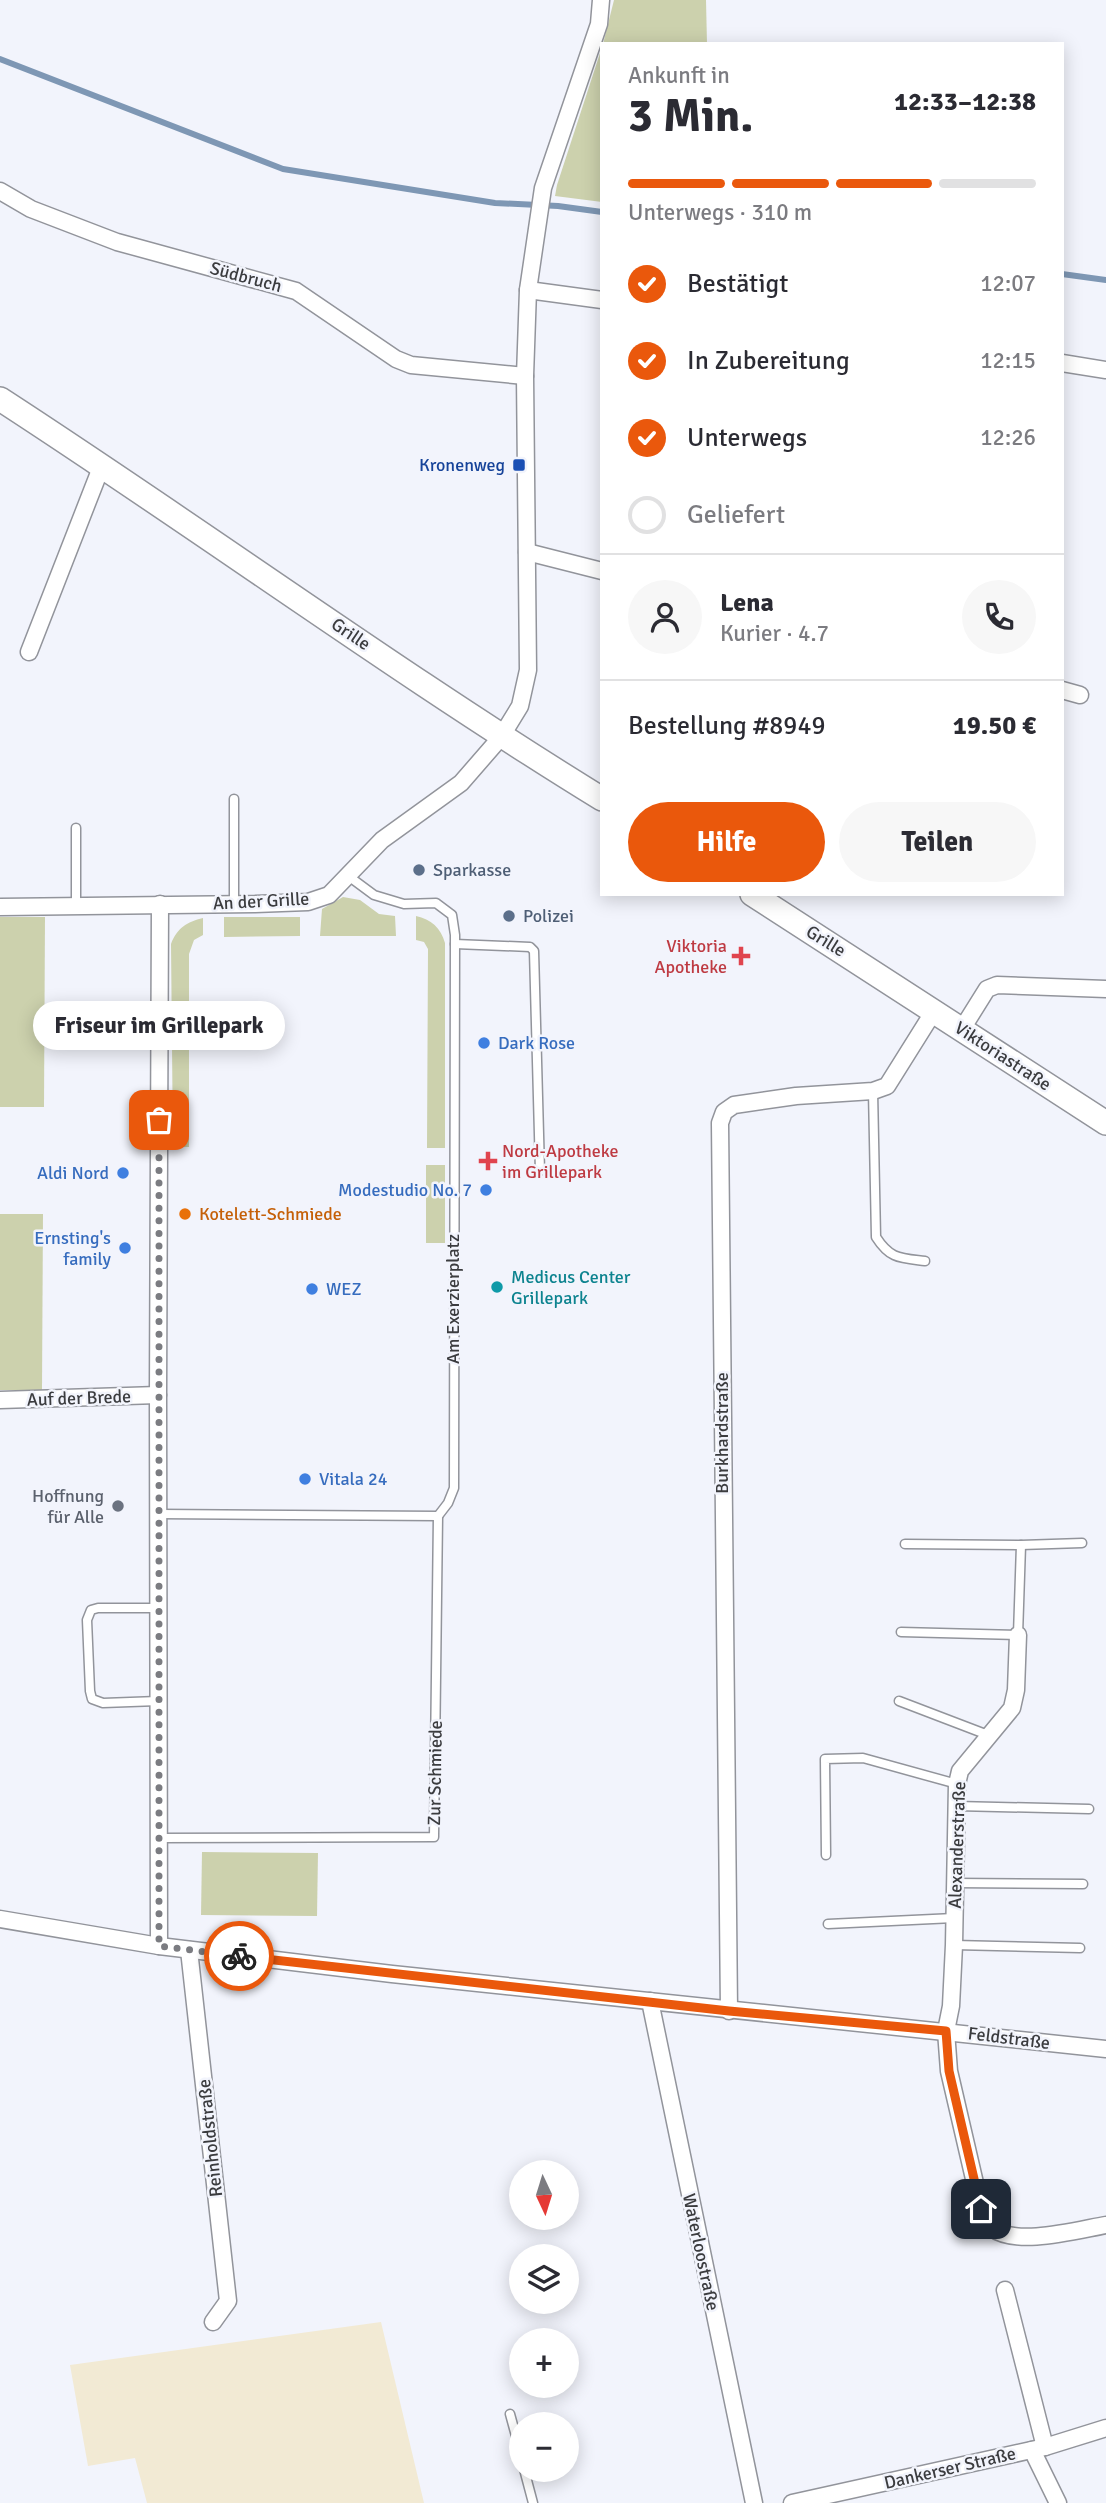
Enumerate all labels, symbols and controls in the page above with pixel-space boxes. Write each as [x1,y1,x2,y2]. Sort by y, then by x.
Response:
text: Ankunft in [628,61,730,90]
text: 12:33–12:38 [894,86,1036,118]
text: 3 Min. [628,88,753,144]
text: Unterwegs · 310 m [628,198,812,227]
street label: Südbruch [208,257,284,297]
icon: check [628,265,666,303]
text: Bestätigt [687,268,788,300]
text: 12:07 [980,269,1036,298]
icon: check [628,342,666,380]
text: In Zubereitung [687,345,850,377]
text: 12:15 [980,346,1036,375]
icon: check [628,419,666,457]
text: Unterwegs [687,422,807,454]
text: 12:26 [980,423,1036,452]
place label: Kronenweg [419,454,505,476]
marker: Kronenweg [511,457,527,473]
text: Geliefert [687,499,785,531]
button: person [628,580,702,654]
button: phone [962,580,1036,654]
text: Lena [720,587,774,619]
street label: Grille [327,613,375,655]
text: Kurier · 4.7 [720,619,829,648]
text: Bestellung #8949 [628,710,825,742]
text: 19.50 € [953,710,1036,742]
button: Hilfe [628,802,825,882]
button: Teilen [839,802,1036,882]
place label: Sparkasse [433,859,511,881]
marker: Sparkasse [411,862,427,878]
street label: An der Grille [212,887,310,915]
place label: Polizei [523,905,574,927]
marker: Polizei [501,908,517,924]
street label: Grille [802,920,850,962]
place label: Viktoria Apotheke [654,935,727,978]
marker: Viktoria Apotheke [733,948,749,964]
callout: Friseur im Grillepark [33,1001,285,1050]
text: Friseur im Grillepark [54,1011,264,1040]
street label: Viktoriastraße [951,1017,1055,1095]
place label: Dark Rose [498,1032,575,1054]
marker: Dark Rose [476,1035,492,1051]
pin [129,1090,189,1150]
icon: bag [140,1101,178,1139]
place label: Nord-Apotheke im Grillepark [502,1140,618,1183]
marker: Nord-Apotheke im Grillepark [480,1153,496,1169]
place label: Aldi Nord [37,1162,109,1184]
marker: Aldi Nord [115,1165,131,1181]
place label: Modestudio No. 7 [338,1179,472,1201]
marker: Modestudio No. 7 [478,1182,494,1198]
place label: Kotelett-Schmiede [199,1203,342,1225]
marker: Kotelett-Schmiede [177,1206,193,1222]
place label: Ernsting's family [34,1227,112,1270]
street label: Am Exerzierplatz [442,1234,464,1364]
marker: Ernsting's family [117,1240,133,1256]
place label: Medicus Center Grillepark [511,1266,631,1309]
place label: WEZ [326,1278,362,1300]
marker: Medicus Center Grillepark [489,1279,505,1295]
marker: WEZ [304,1281,320,1297]
street label: Burkhardstraße [711,1372,733,1494]
street label: Auf der Brede [27,1385,131,1411]
place label: Vitala 24 [319,1468,388,1490]
marker: Vitala 24 [297,1471,313,1487]
place label: Hoffnung für Alle [32,1485,104,1528]
marker: Hoffnung für Alle [110,1498,126,1514]
street label: Zur Schmiede [423,1720,447,1826]
street label: Alexanderstraße [944,1781,970,1909]
courier [204,1921,274,1991]
icon: bike [220,1937,258,1975]
street label: Feldstraße [967,2022,1051,2054]
street label: Reinholdstraße [193,2078,227,2198]
north arrow [509,2160,579,2230]
map controls [509,2160,579,2482]
pin [951,2179,1011,2239]
icon: home [962,2190,1000,2228]
street label: Waterloostraße [678,2191,724,2313]
button: layers [509,2244,579,2314]
button: + [509,2328,579,2398]
button: − [509,2412,579,2482]
street label: Dankerser Straße [882,2442,1018,2494]

